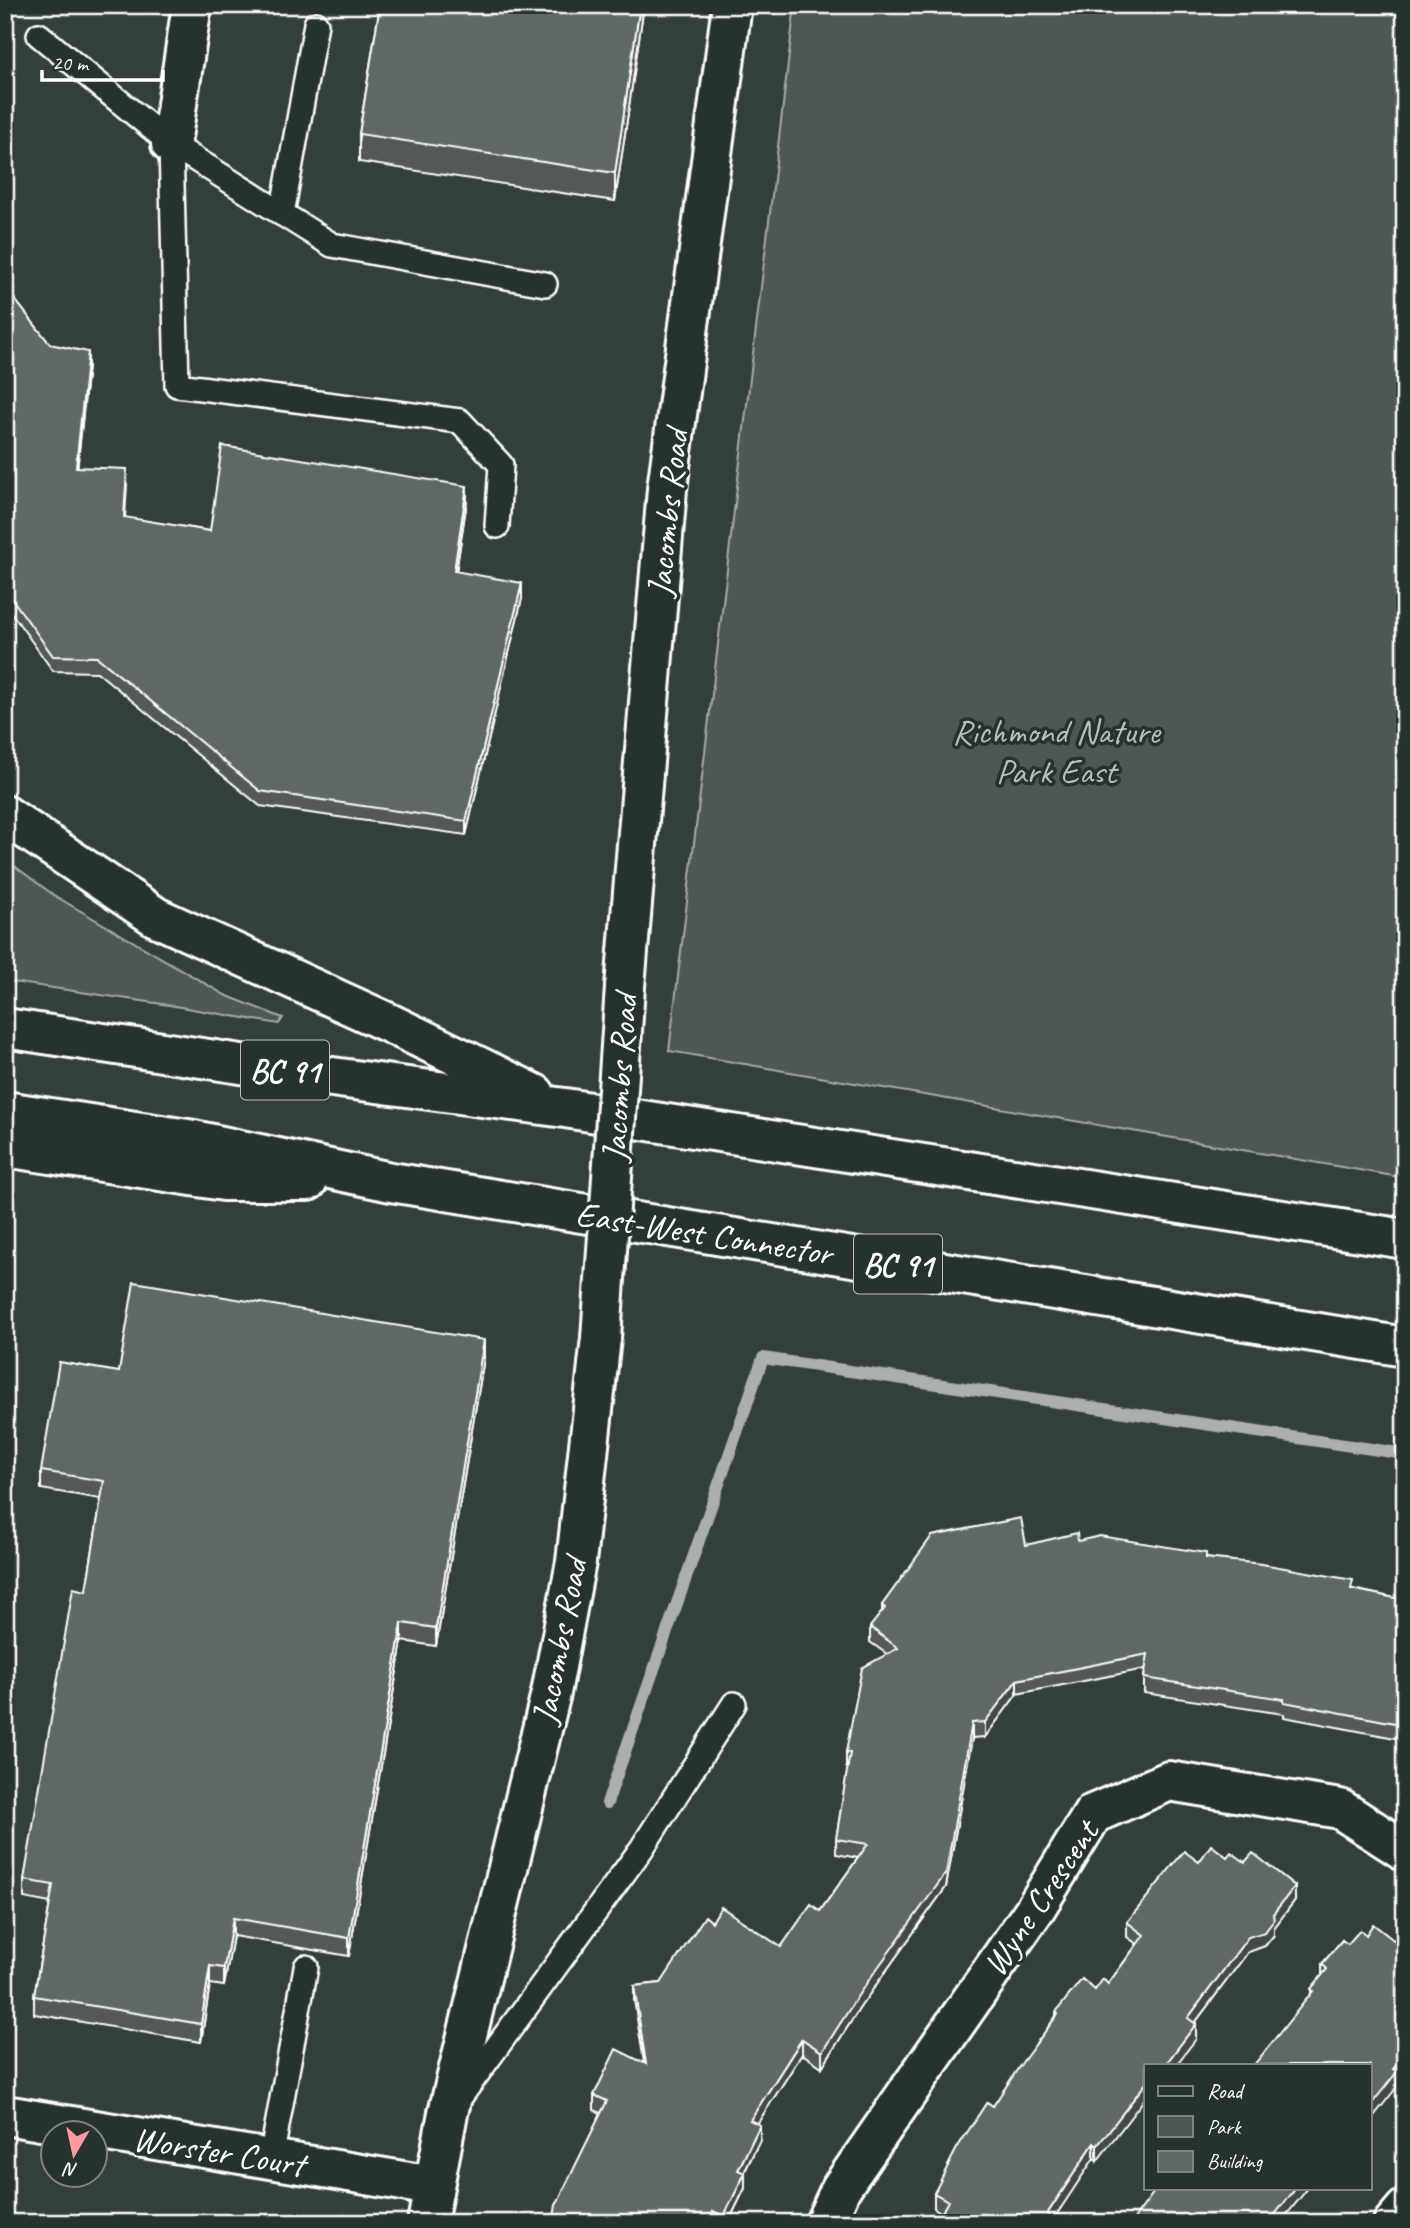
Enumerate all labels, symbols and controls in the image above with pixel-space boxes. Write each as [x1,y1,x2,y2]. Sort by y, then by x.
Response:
scale bar [42,38,163,82]
text: 20 m [52,50,90,76]
street label: Jacombs Road [636,422,699,601]
park label: Richmond Nature Park East [952,709,1162,794]
street label: Jacombs Road [591,988,648,1165]
road number: BC 91 [241,1040,329,1100]
street label: East-West Connector [573,1191,838,1276]
road number: BC 91 [854,1234,942,1294]
street label: Jacombs Road [521,1550,599,1729]
street label: Wyne Crescent [972,1809,1111,1984]
legend [1144,2064,1372,2190]
text: Road [1207,2078,1246,2104]
text: Park [1207,2114,1242,2140]
street label: Worster Court [130,2116,312,2188]
north arrow [38,2120,108,2190]
text: Building [1207,2148,1264,2174]
text: N [61,2157,79,2183]

